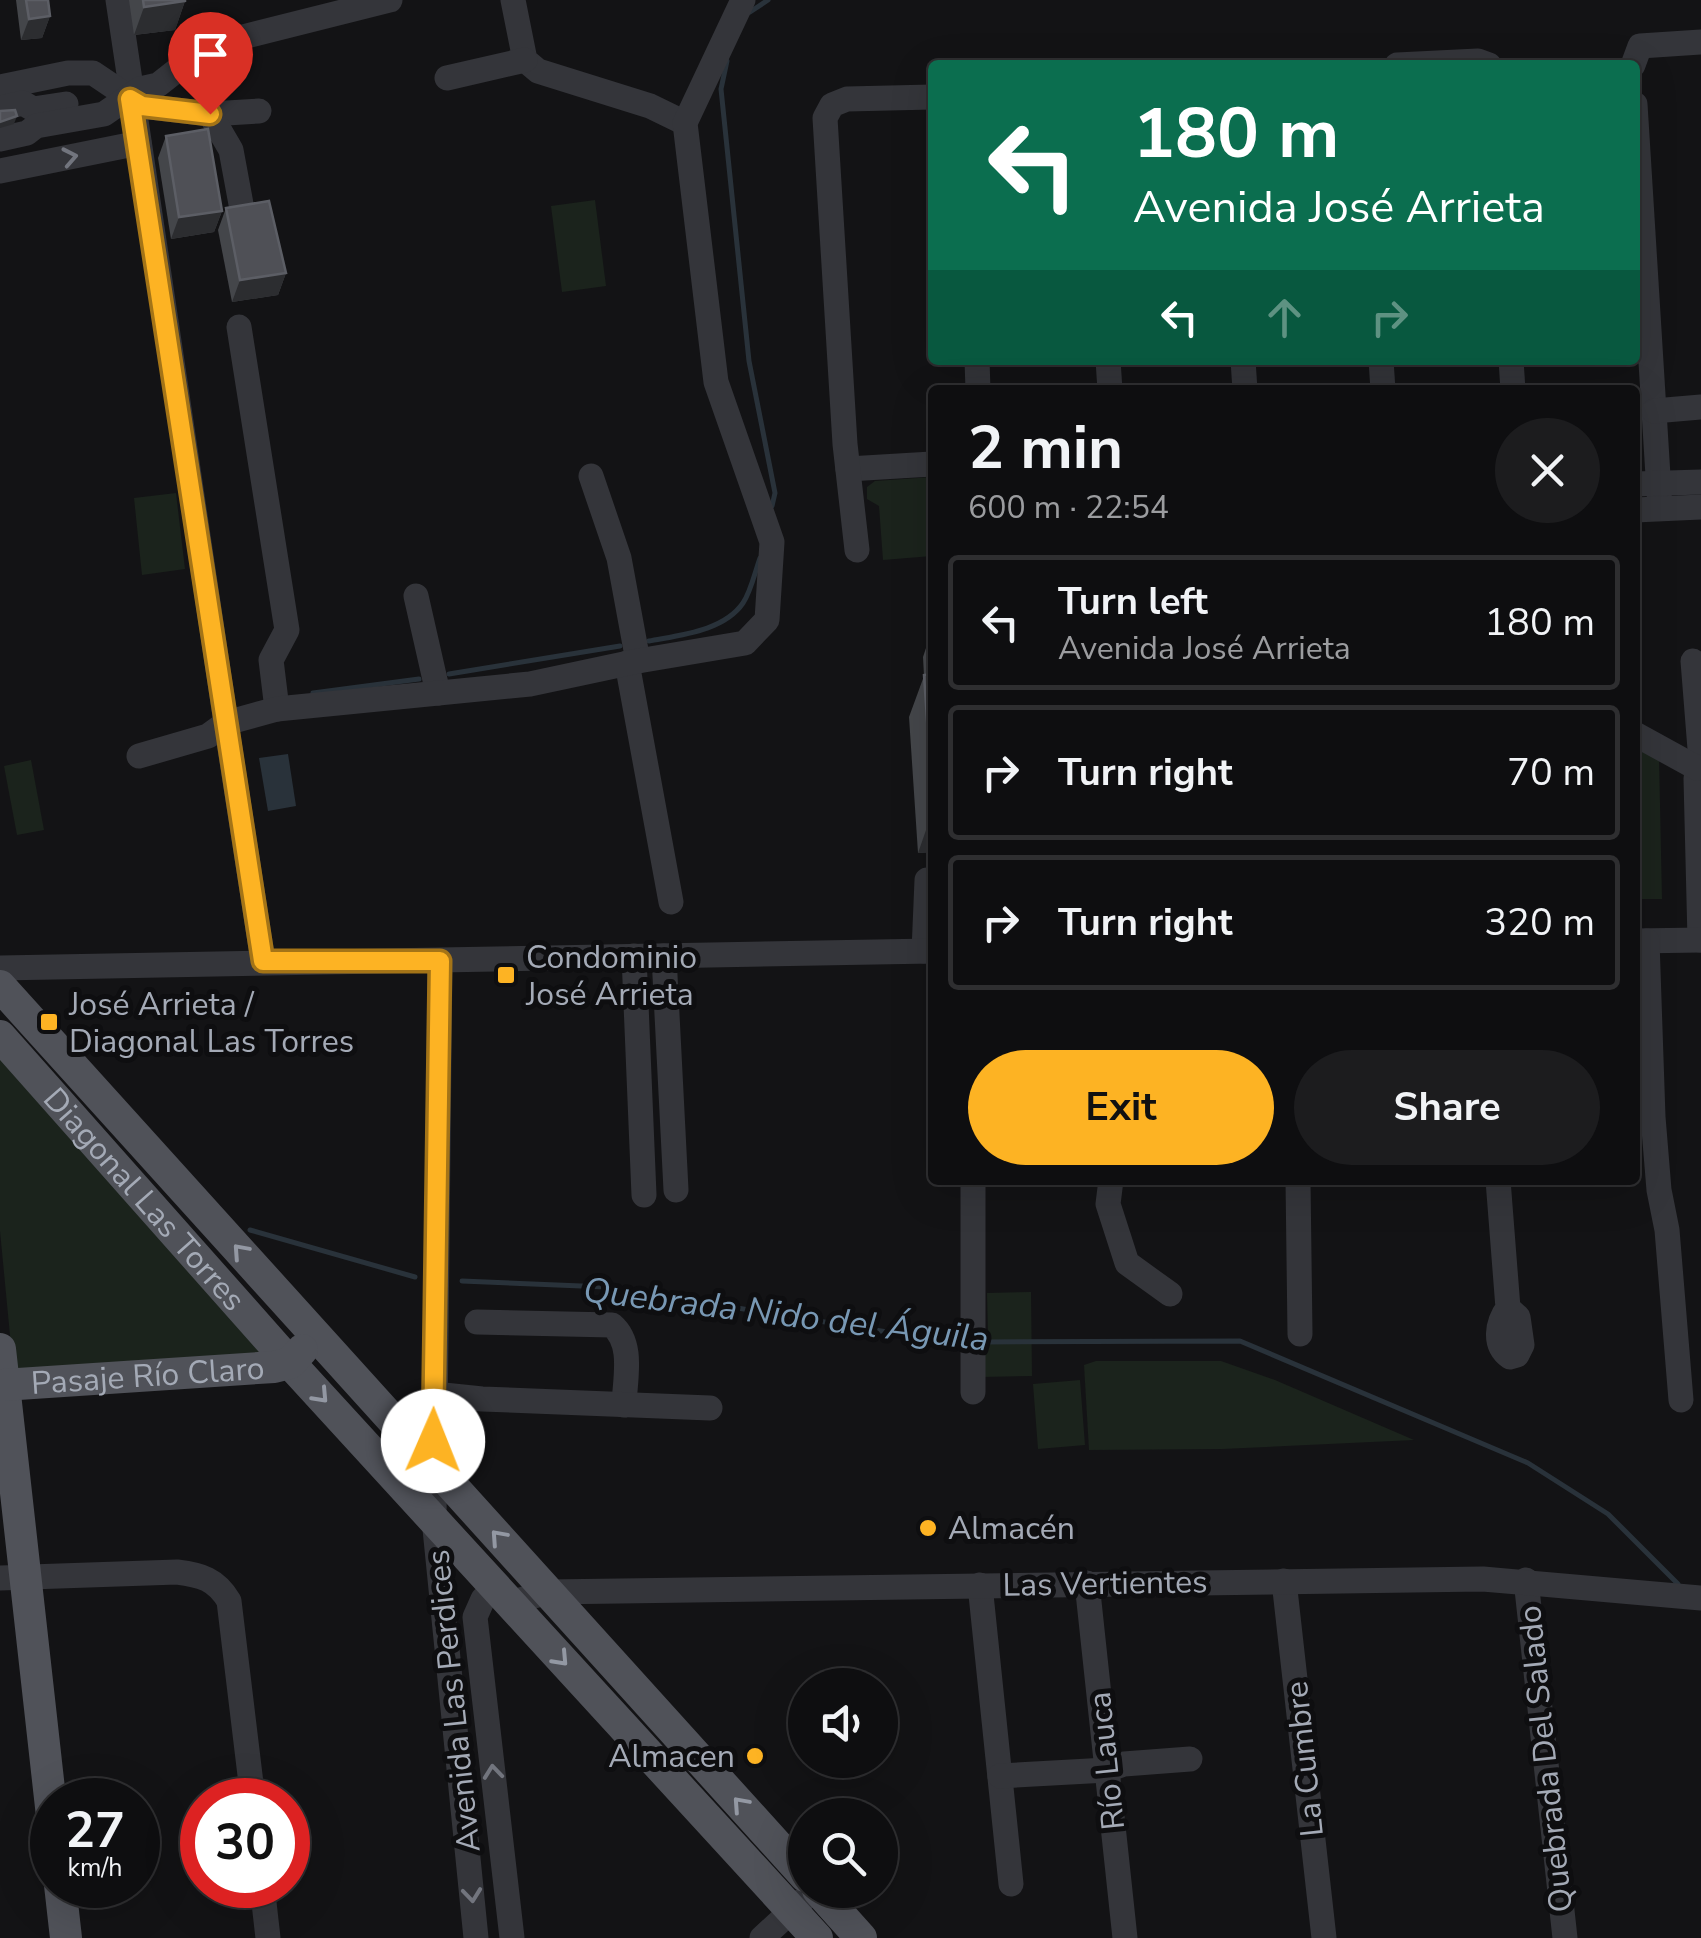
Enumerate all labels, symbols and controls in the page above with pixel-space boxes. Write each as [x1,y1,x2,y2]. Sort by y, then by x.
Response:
pin [168,12,253,115]
icon: arrive [183,27,238,82]
text: 180 m [1133,86,1339,182]
icon: left [968,100,1098,230]
one-way arrow [62,147,78,168]
text: Avenida José Arrieta [1133,177,1545,238]
icon: left [1152,290,1207,345]
icon: ahead [1257,290,1312,345]
icon: right [1362,290,1417,345]
text: 2 min [968,407,1123,489]
button: close [1495,418,1600,523]
text: 600 m · 22:54 [968,486,1169,529]
text: Turn left [1058,576,1208,627]
icon: left [973,595,1028,650]
text: 180 m [1484,597,1595,648]
text: Avenida José Arrieta [1058,627,1351,670]
icon: right [973,745,1028,800]
text: Turn right [1058,747,1233,798]
text: 70 m [1507,747,1595,798]
icon: right [973,895,1028,950]
text: Turn right [1058,897,1233,948]
text: 320 m [1484,897,1595,948]
place label: Condominio José Arrieta [525,936,697,1016]
marker: Condominio José Arrieta [495,964,517,986]
place label: José Arrieta / Diagonal Las Torres [68,983,354,1063]
marker: José Arrieta / Diagonal Las Torres [38,1011,60,1033]
button: Exit [968,1050,1274,1165]
button: Share [1294,1050,1600,1165]
street label: Diagonal Las Torres [34,1078,255,1320]
one-way arrow [234,1244,252,1263]
water label: Quebrada Nido del Águila [581,1266,991,1363]
street label: Pasaje Río Claro [30,1347,266,1405]
one-way arrow [309,1384,327,1403]
position arrow [381,1389,485,1493]
place label: Almacén [948,1507,1075,1550]
marker: Almacén [917,1517,939,1539]
one-way arrow [492,1530,510,1549]
street label: Avenida Las Perdices [416,1548,491,1854]
street label: Las Vertientes [1002,1560,1208,1607]
street label: Quebrada Del Salado [1508,1603,1583,1914]
one-way arrow [549,1647,567,1666]
map controls [788,1668,898,1908]
button: sound [788,1668,898,1778]
street label: La Cumbre [1275,1679,1334,1839]
street label: Río Lauca [1078,1690,1135,1832]
place label: Almacen [608,1735,735,1778]
marker: Almacen [744,1745,766,1767]
one-way arrow [483,1763,504,1779]
speed limit sign: 30 [180,1778,310,1908]
text: 27 [65,1796,125,1865]
one-way arrow [733,1797,751,1816]
button: search [788,1798,898,1908]
text: km/h [67,1851,123,1885]
one-way arrow [461,1887,482,1903]

